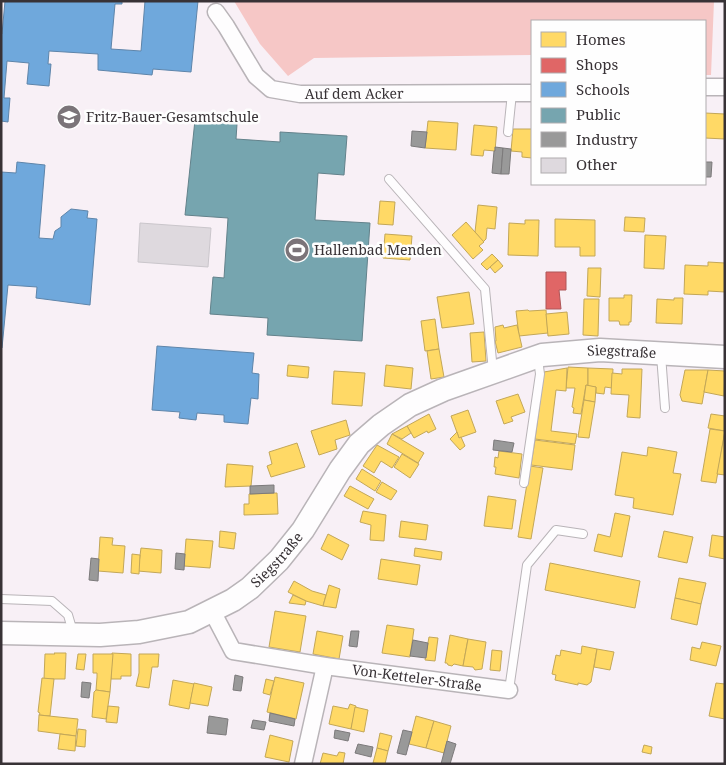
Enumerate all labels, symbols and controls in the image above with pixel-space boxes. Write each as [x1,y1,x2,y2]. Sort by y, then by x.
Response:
legend [531,20,706,185]
text: Homes [576,29,626,49]
text: Shops [576,54,619,74]
text: Schools [576,79,630,99]
street label: Auf dem Acker [305,84,404,103]
school or university icon: Fritz-Bauer-Gesamtschule [56,104,82,130]
text: Public [576,104,621,124]
place label: Fritz-Bauer-Gesamtschule [86,107,259,126]
text: Industry [576,129,638,149]
text: Other [576,154,617,174]
sports icon: Hallenbad Menden [284,237,310,263]
place label: Hallenbad Menden [314,240,442,259]
street label: Siegstraße [586,340,657,362]
street label: Siegstraße [246,528,307,592]
street label: Von-Ketteler-Straße [351,660,483,695]

